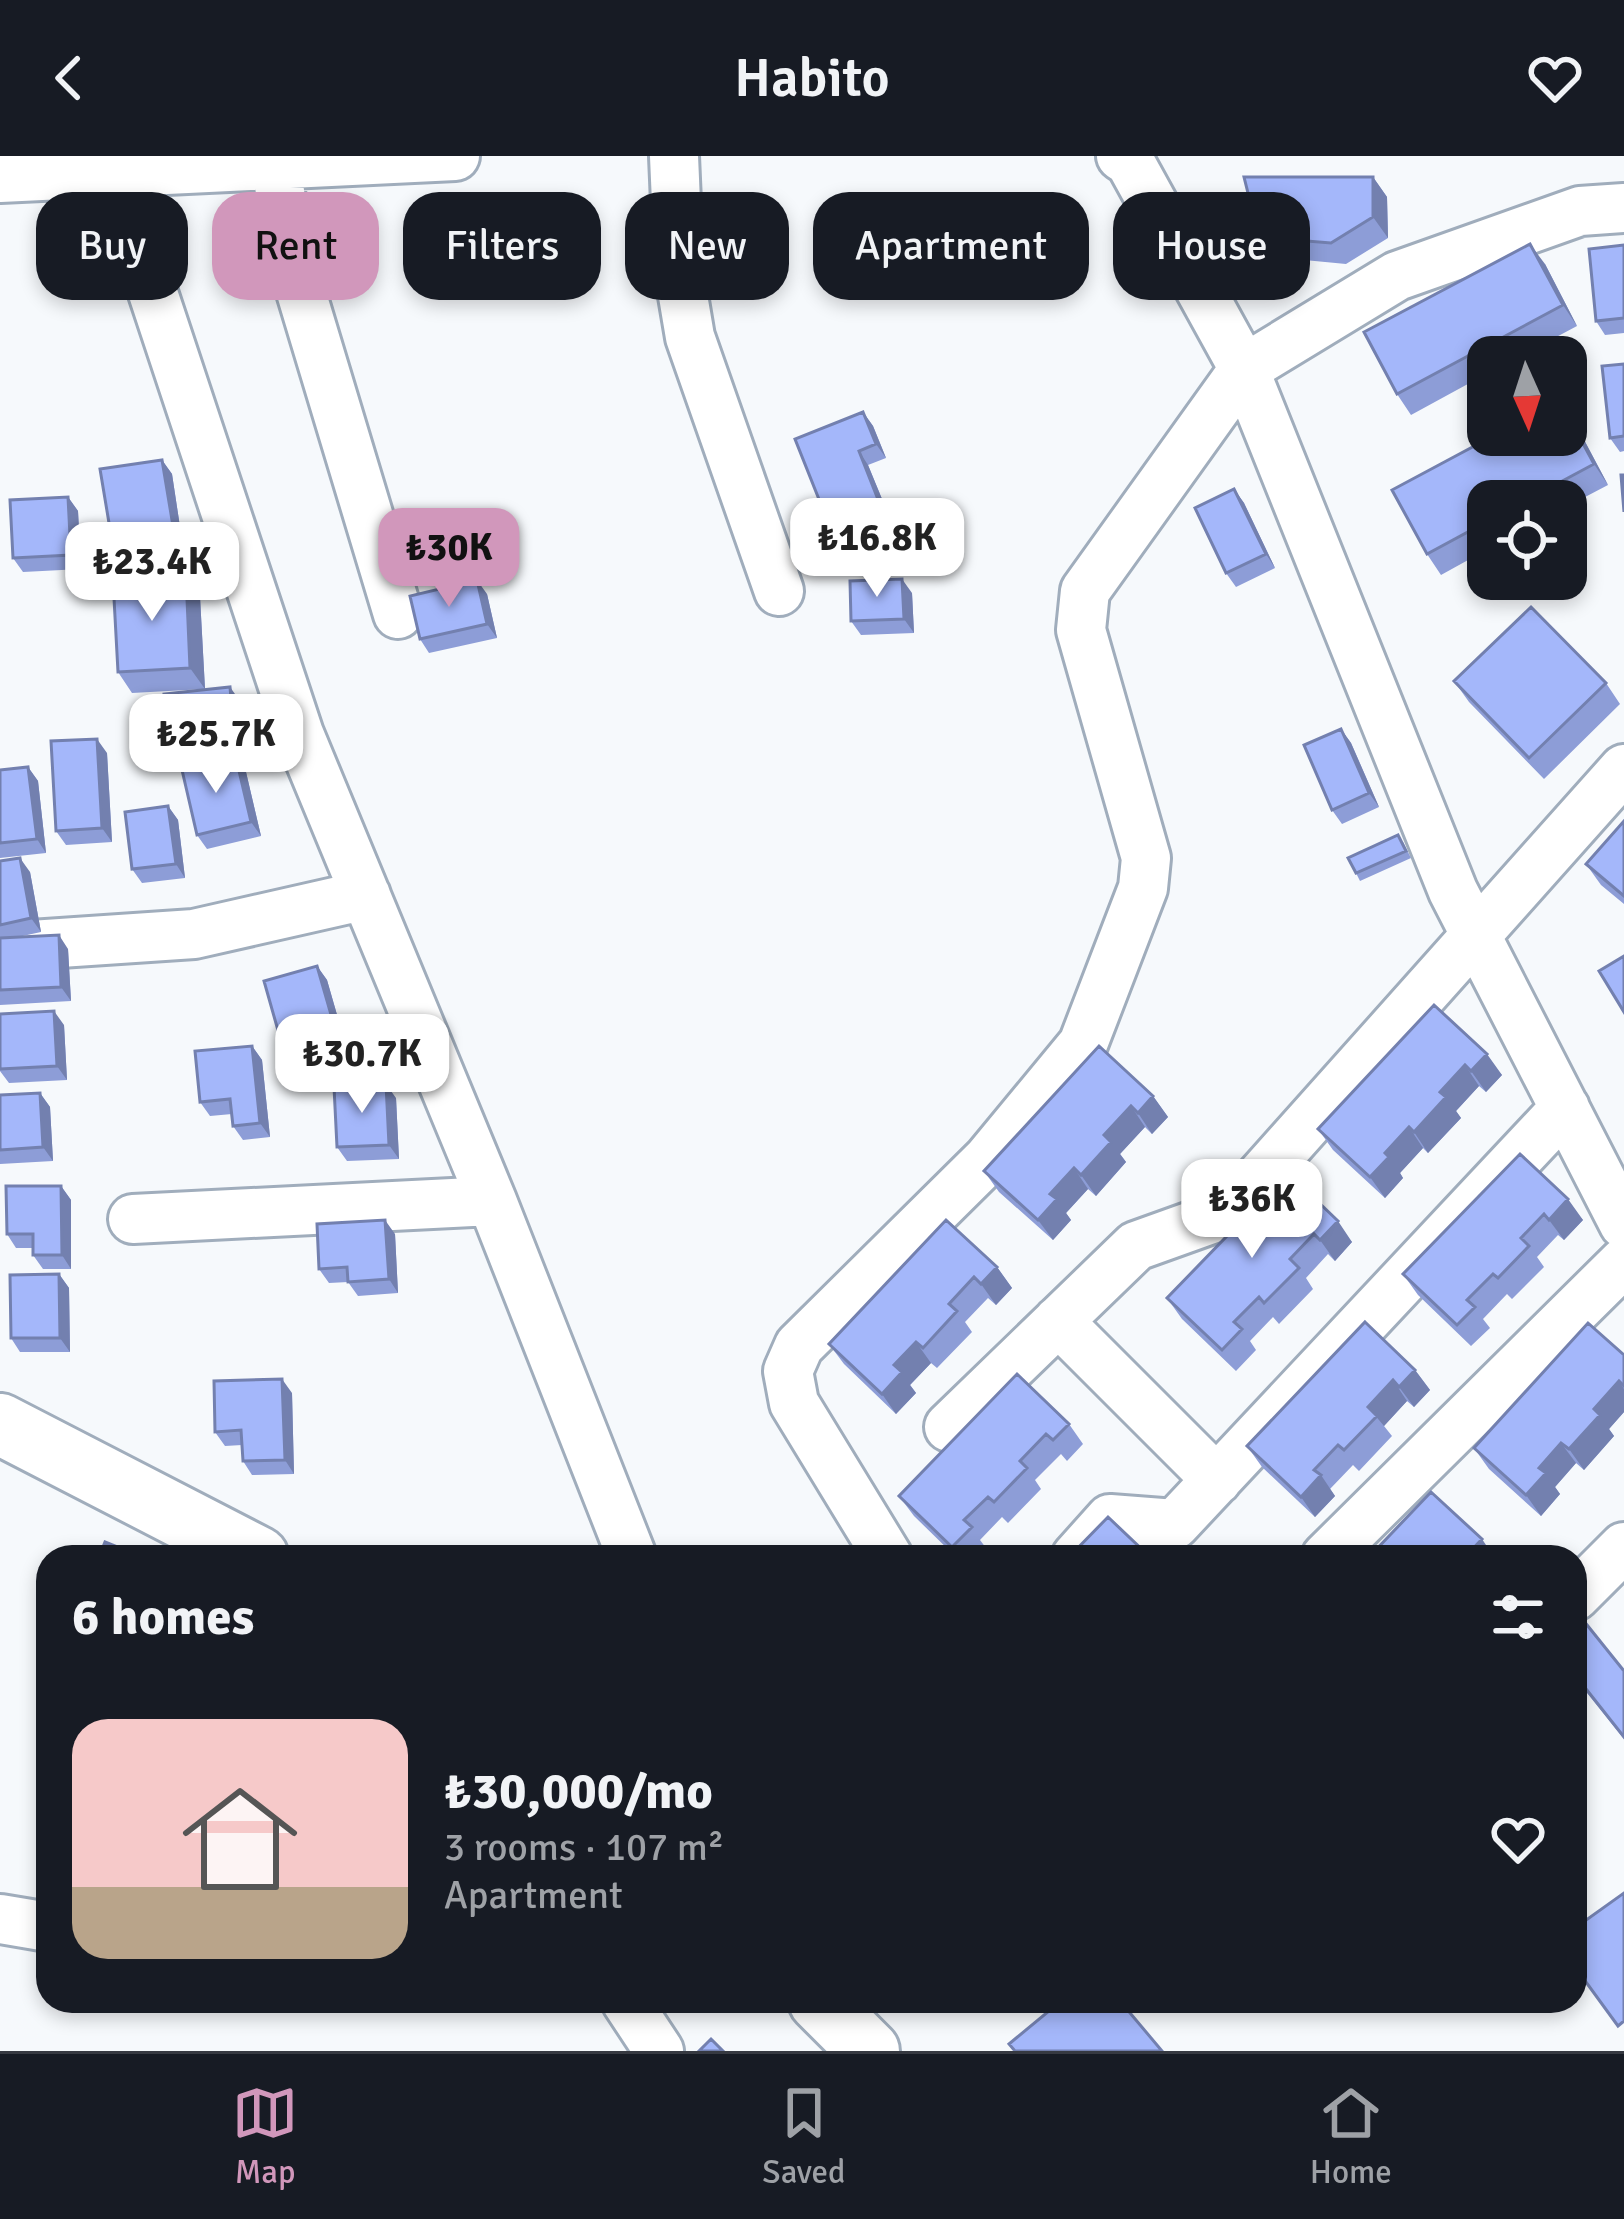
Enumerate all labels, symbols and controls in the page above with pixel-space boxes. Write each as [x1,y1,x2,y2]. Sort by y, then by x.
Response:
icon: back [36,45,102,111]
text: Habito [734,45,890,112]
icon: heart [1522,45,1588,111]
chip: Buy [36,192,188,300]
chip: Rent [212,192,379,300]
chip: Filters [403,192,601,300]
chip: New [625,192,789,300]
chip: Apartment [813,192,1089,300]
chip: House [1113,192,1310,300]
north arrow [1467,336,1587,456]
map controls [1467,336,1587,600]
button: locate [1467,480,1587,600]
pin: ₺16.8K [779,498,975,600]
pin: ₺30K [378,508,520,610]
text: ₺16.8K [817,513,937,561]
pin: ₺23.4K [54,522,250,624]
text: ₺30K [405,523,493,571]
text: ₺23.4K [92,537,212,585]
pin: ₺25.7K [118,694,314,796]
text: ₺25.7K [156,709,276,757]
pin: ₺30.7K [264,1014,460,1116]
text: ₺30.7K [302,1029,422,1077]
pin: ₺36K [1181,1159,1323,1261]
text: ₺36K [1208,1174,1296,1222]
icon: filters [1485,1584,1551,1650]
text: 6 homes [72,1586,254,1649]
text: ₺30,000/mo [444,1760,713,1823]
icon: home [168,1767,312,1911]
icon: heart [1485,1806,1551,1872]
text: 3 rooms · 107 m² [444,1823,724,1871]
text: Apartment [444,1871,623,1919]
tab: Map [232,2080,298,2193]
tab: Saved [762,2080,845,2193]
tab: Home [1310,2080,1392,2193]

